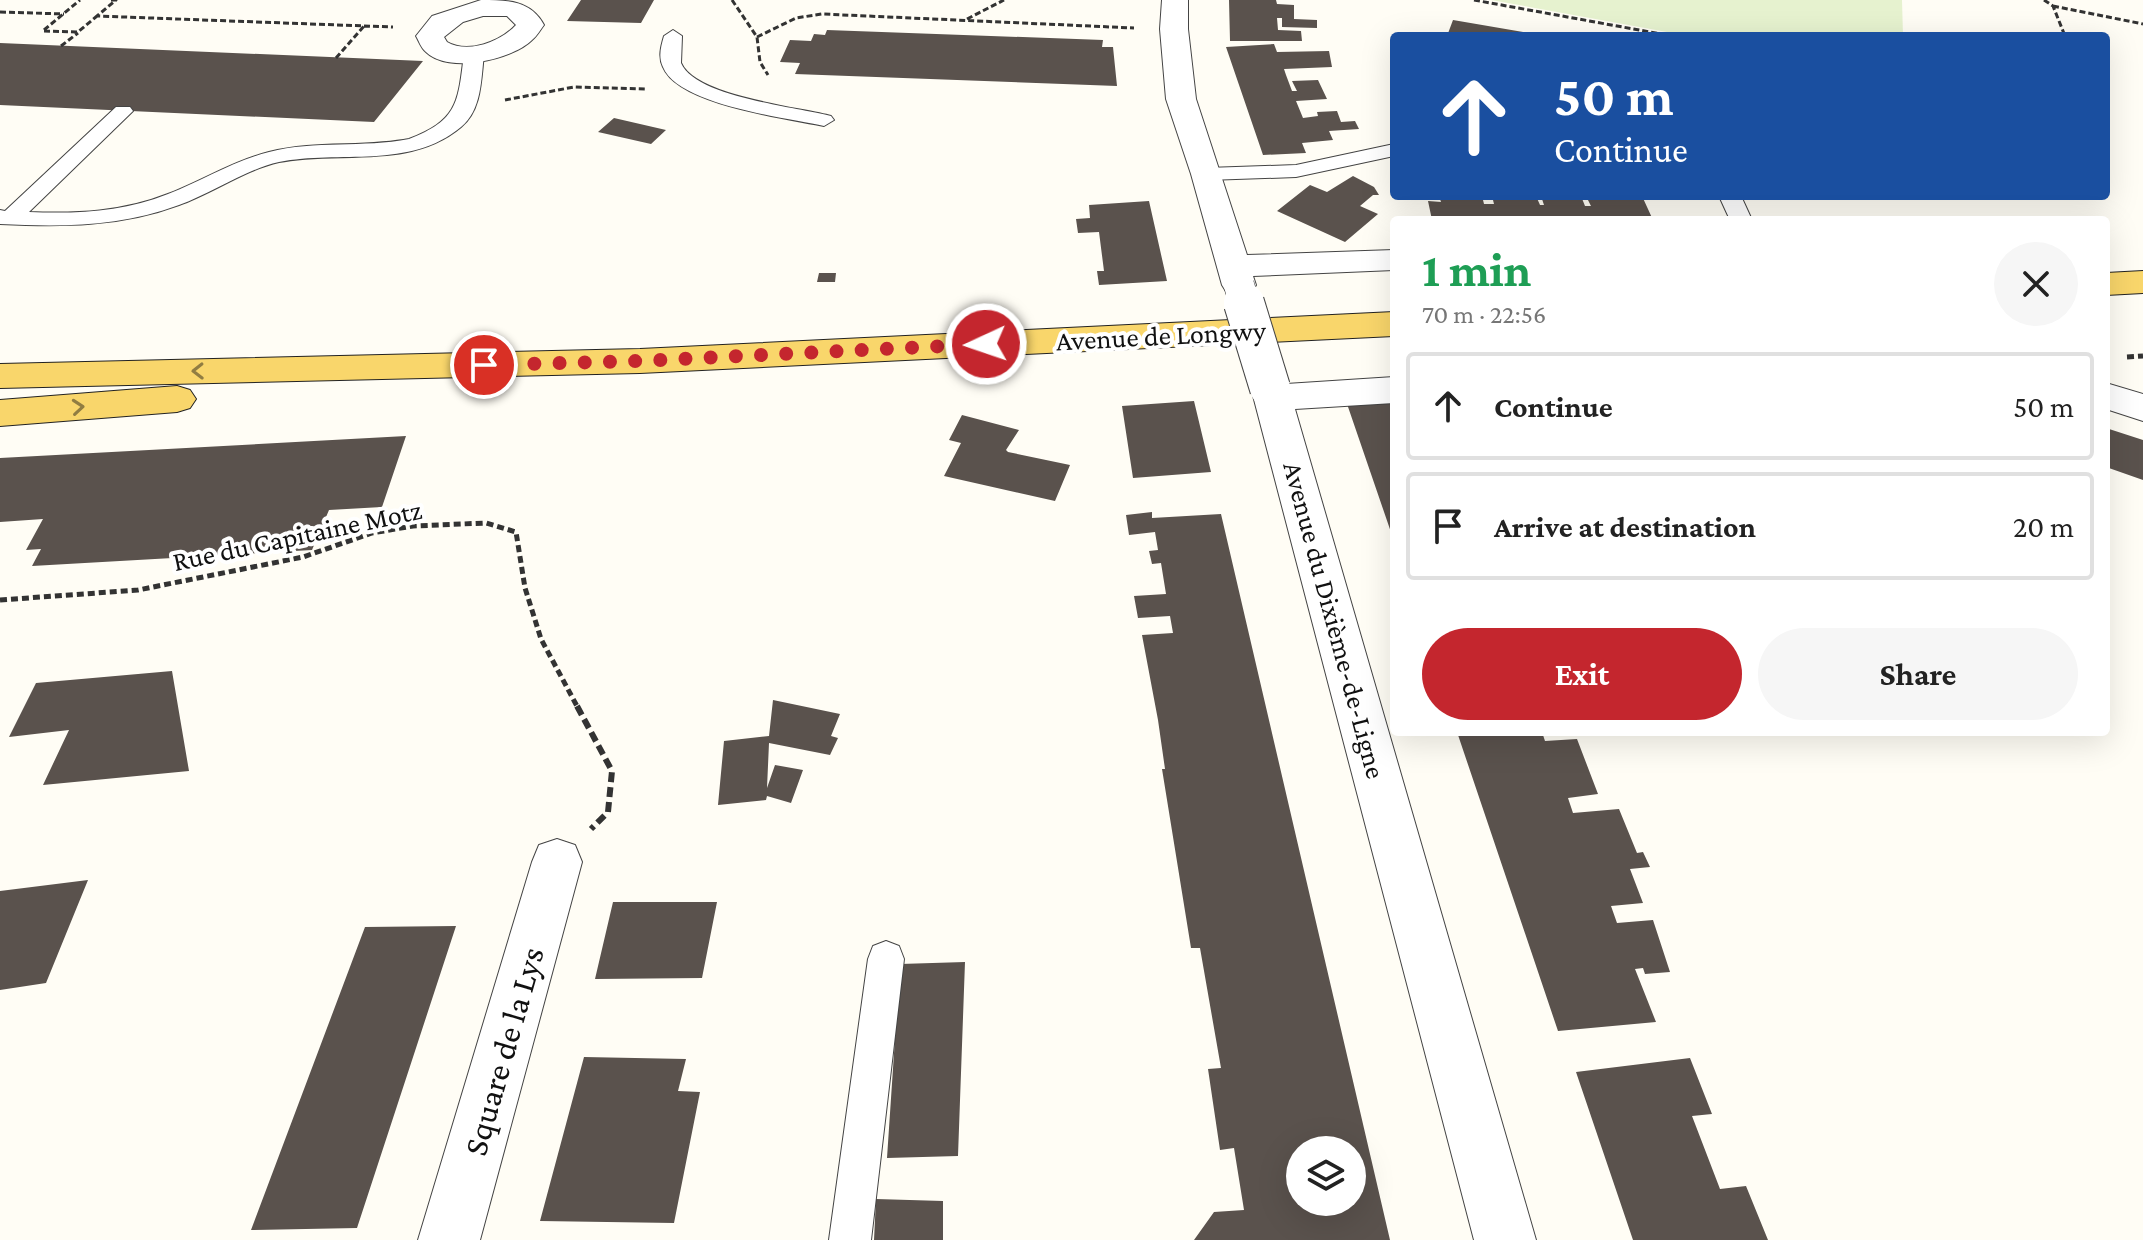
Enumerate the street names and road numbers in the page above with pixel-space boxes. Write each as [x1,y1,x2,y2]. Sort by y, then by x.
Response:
street label: Avenue de Longwy [1055,314,1268,356]
street label: Avenue du Dixième-de-Ligne [1277,458,1392,782]
street label: Rue du Capitaine Motz [170,494,425,577]
street label: Square de la Lys [456,943,552,1160]

